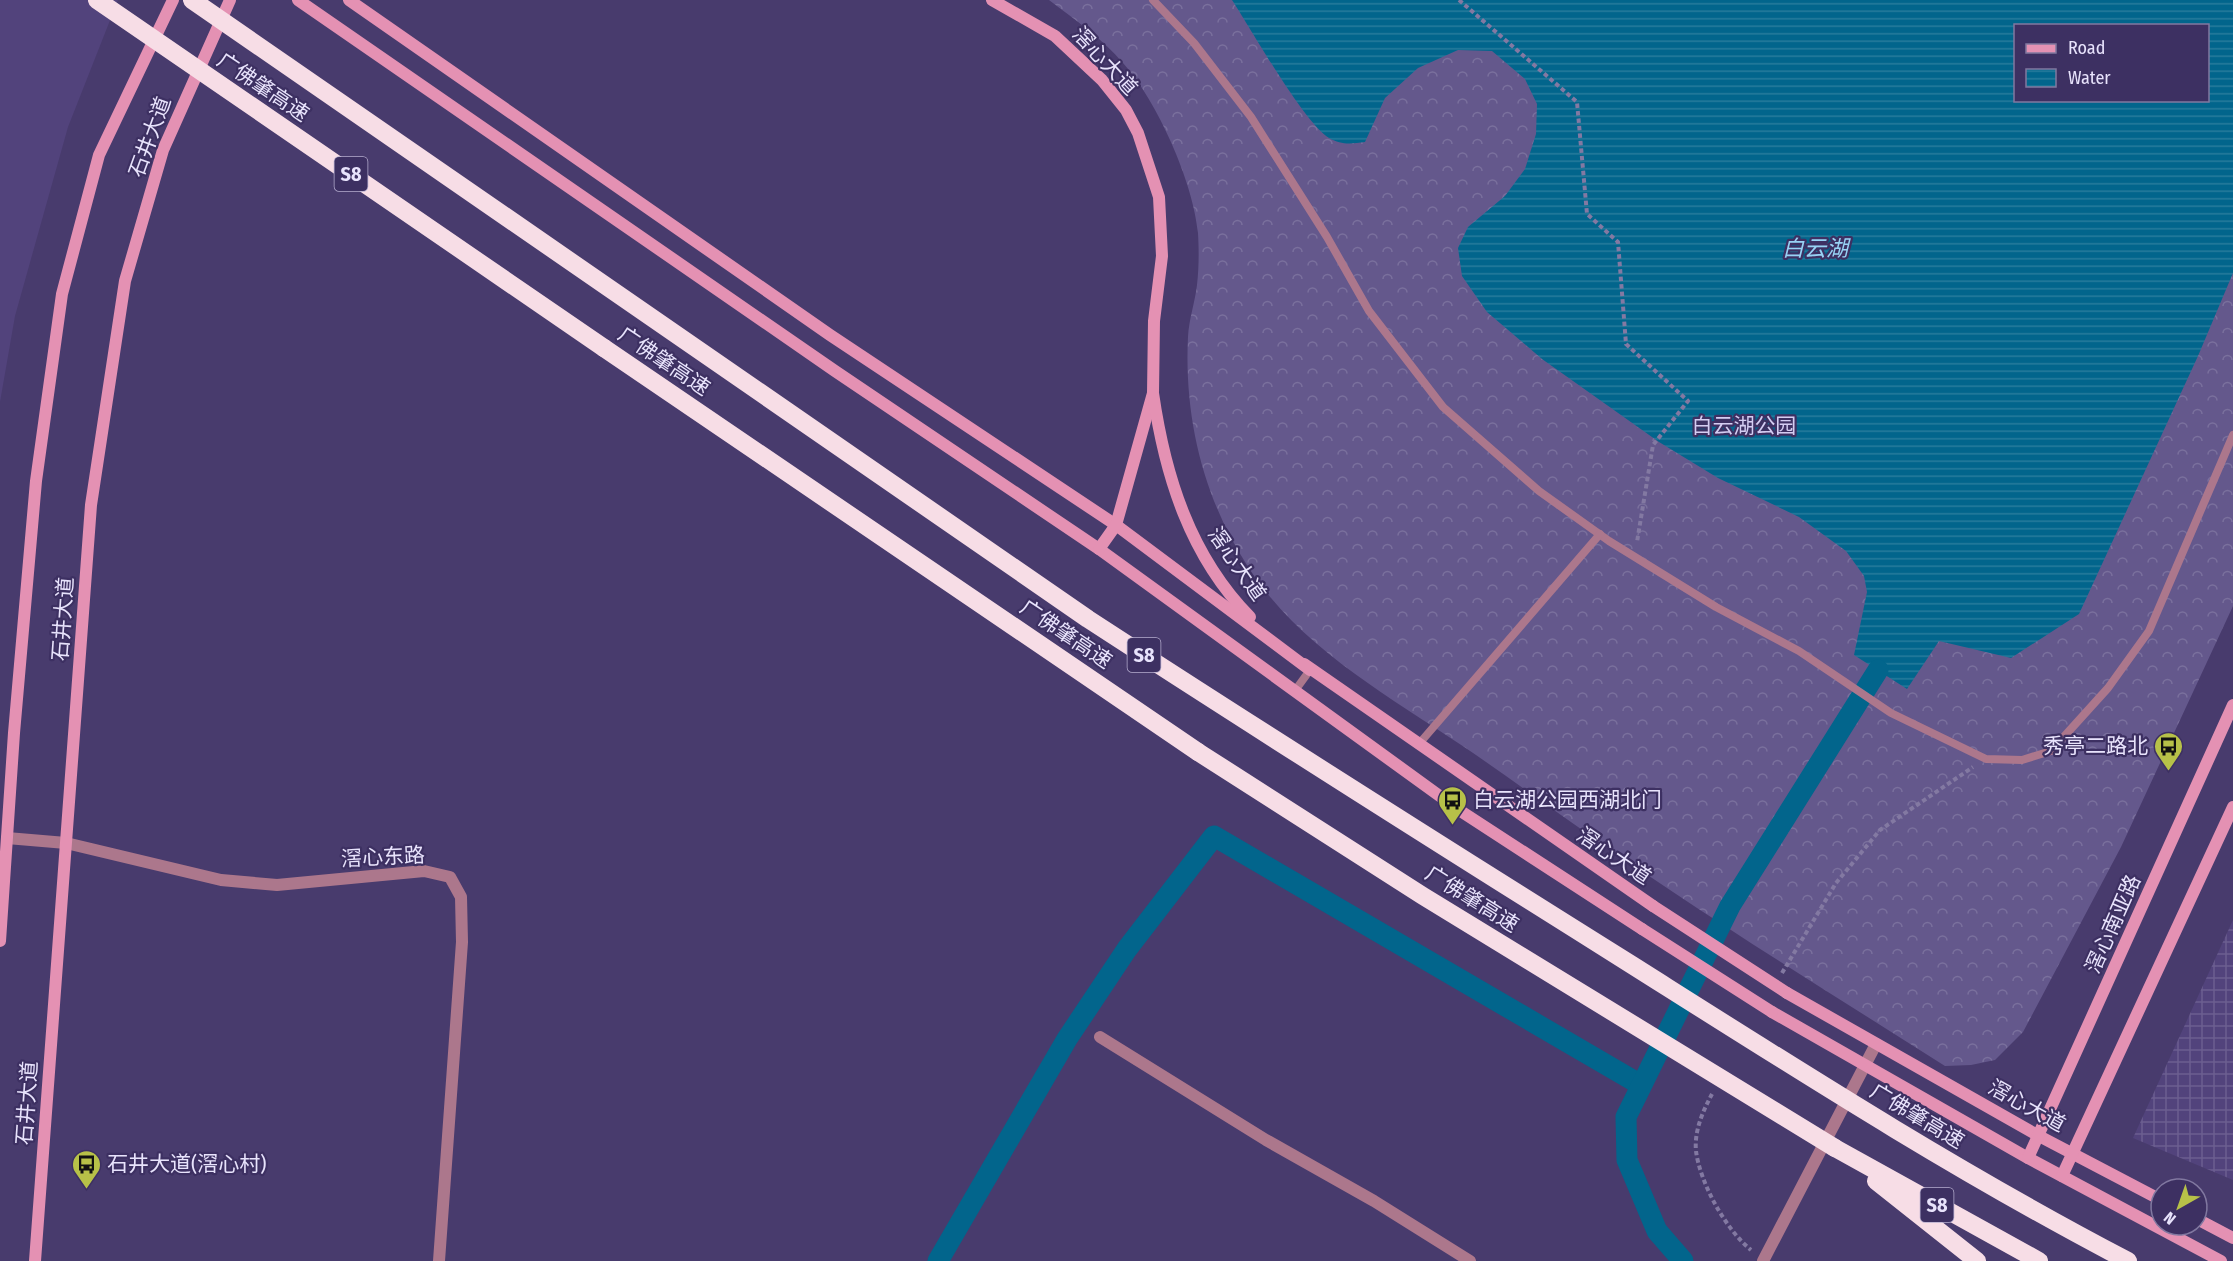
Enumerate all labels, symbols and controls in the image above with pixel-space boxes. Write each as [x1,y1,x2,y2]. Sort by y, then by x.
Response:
street label: 滘心大道 [1067,21,1143,101]
legend [2014,24,2209,102]
text: Road [2068,37,2105,59]
street label: 广佛肇高速 [212,47,314,127]
text: Water [2068,67,2111,89]
street label: 石井大道 [123,93,177,181]
road number: S8 [334,157,368,191]
water label: 白云湖 [1782,235,1851,262]
street label: 广佛肇高速 [613,321,715,401]
park label: 白云湖公园 [1692,413,1797,439]
street label: 滘心大道 [1202,522,1272,606]
street label: 石井大道 [47,576,79,662]
street label: 广佛肇高速 [1015,594,1117,674]
road number: S8 [1128,638,1160,672]
bus stop icon: 秀亭二路北 [2153,730,2185,772]
place label: 秀亭二路北 [2043,733,2148,759]
bus stop icon: 白云湖公园西湖北门 [1436,784,1468,826]
place label: 白云湖公园西湖北门 [1473,787,1662,813]
street label: 滘心大道 [1572,822,1656,890]
street label: 滘心东路 [340,842,426,872]
street label: 广佛肇高速 [1421,860,1523,938]
street label: 滘心南亚路 [2080,871,2146,977]
street label: 石井大道 [11,1060,43,1146]
street label: 滘心大道 [1984,1074,2070,1138]
street label: 广佛肇高速 [1865,1078,1969,1154]
bus stop icon: 石井大道(滘心村) [70,1148,102,1190]
place label: 石井大道(滘心村) [107,1151,266,1177]
north arrow [2149,1177,2209,1237]
road number: S8 [1920,1188,1954,1222]
text: N [2160,1208,2179,1228]

